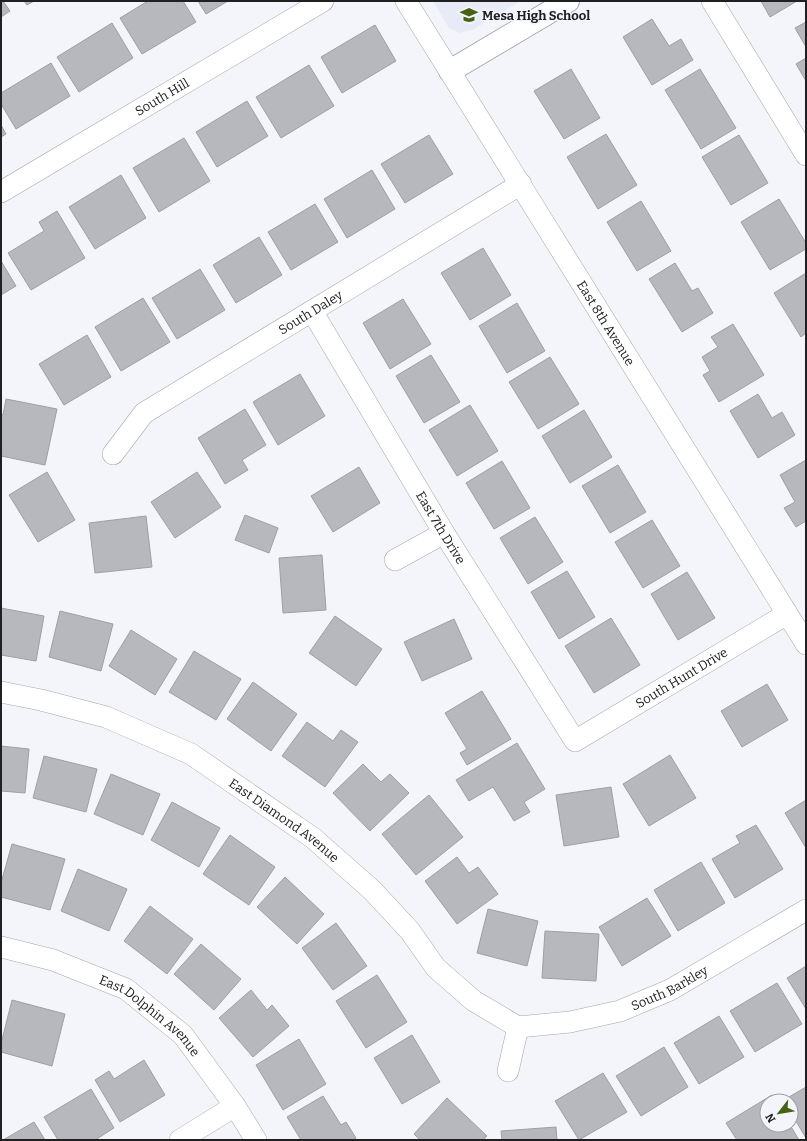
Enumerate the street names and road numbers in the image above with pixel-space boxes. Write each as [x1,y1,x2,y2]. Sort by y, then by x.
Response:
street label: South Hill [132,75,192,118]
street label: East 8th Avenue [574,278,638,368]
street label: South Daley [276,287,345,337]
street label: East 7th Drive [413,488,469,567]
street label: South Hunt Drive [633,644,730,711]
street label: East Diamond Avenue [226,775,342,865]
street label: South Barkley [629,962,710,1013]
street label: East Dolphin Avenue [97,972,203,1059]

